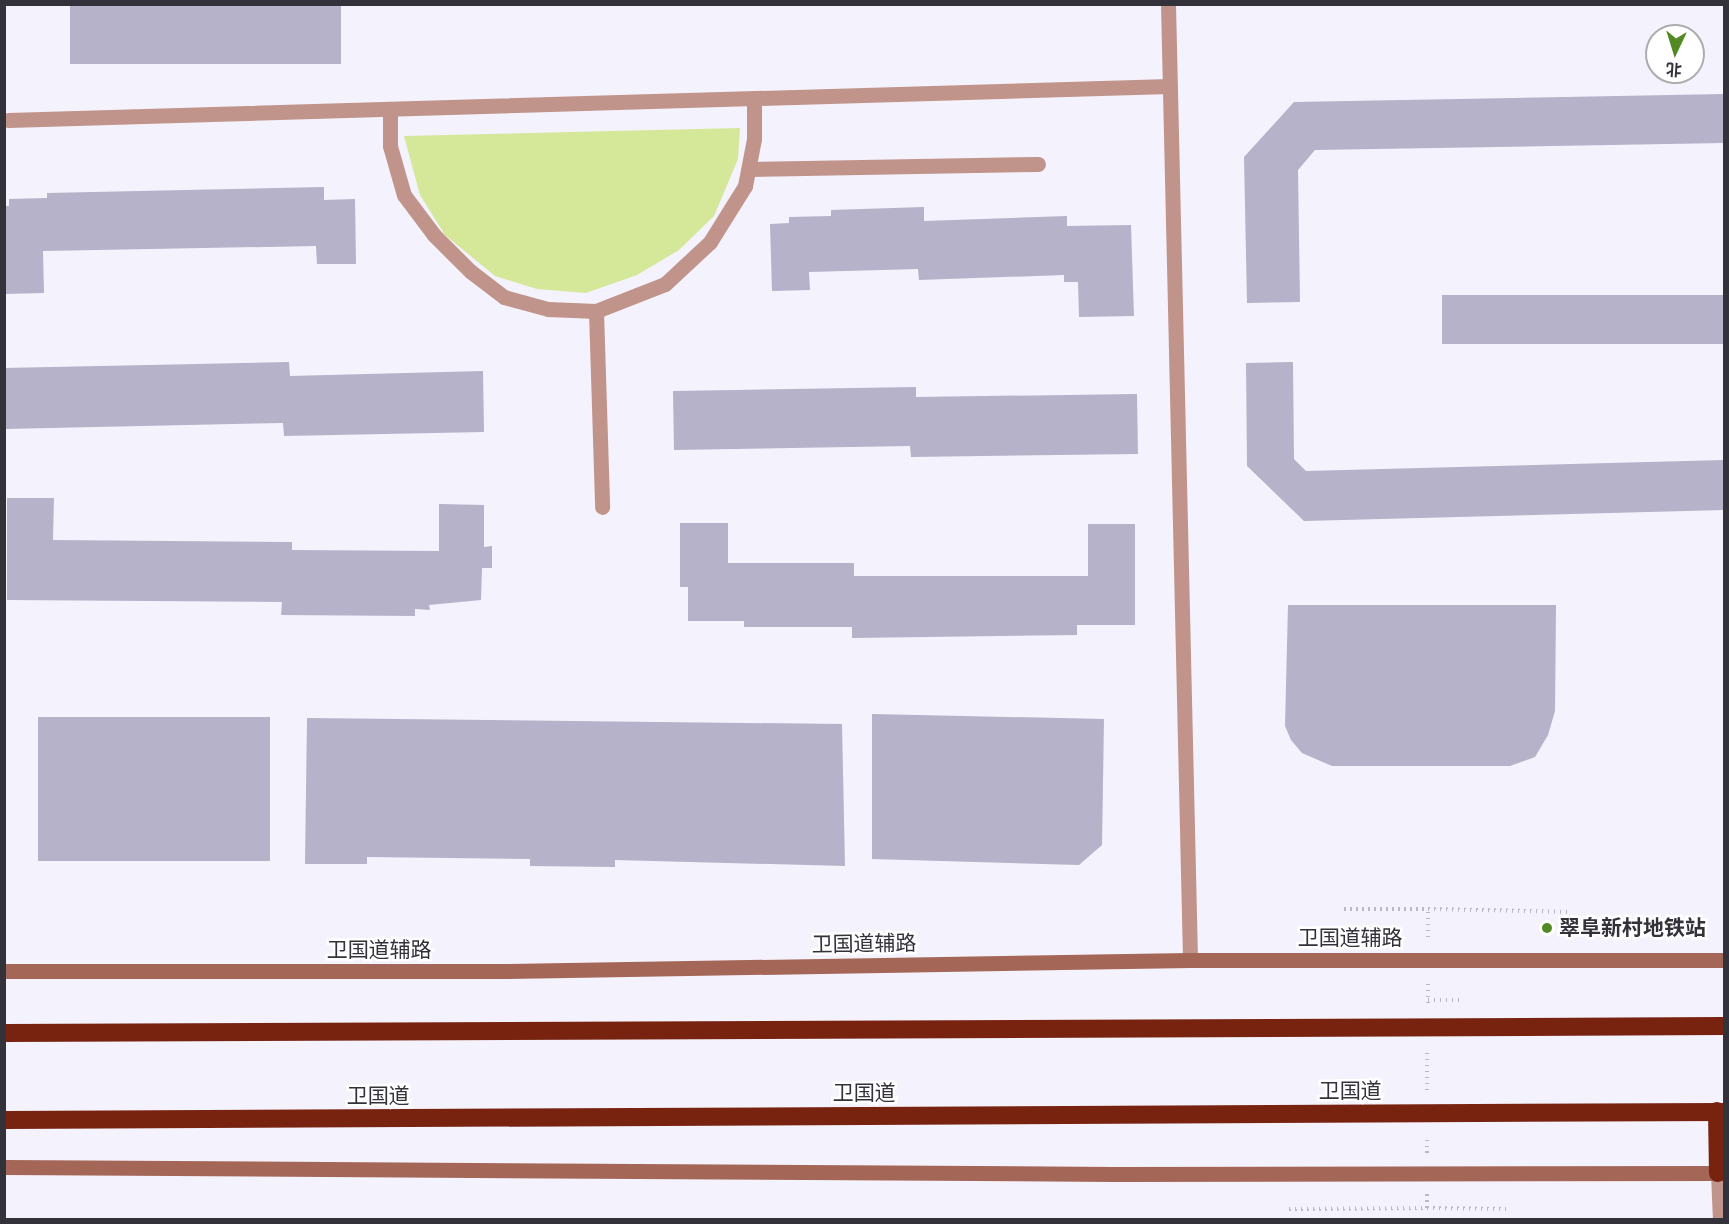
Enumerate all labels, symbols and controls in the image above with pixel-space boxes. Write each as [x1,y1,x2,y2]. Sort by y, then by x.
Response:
north arrow [1645,24,1705,84]
text: 北 [1665,58,1683,81]
place label: 翠阜新村地铁站 [1559,915,1706,941]
marker: 翠阜新村地铁站 [1540,921,1554,935]
street label: 卫国道辅路 [1298,925,1402,951]
street label: 卫国道辅路 [811,930,917,958]
street label: 卫国道辅路 [327,937,431,963]
street label: 卫国道 [1319,1078,1381,1104]
street label: 卫国道 [833,1080,895,1106]
street label: 卫国道 [347,1083,409,1109]

